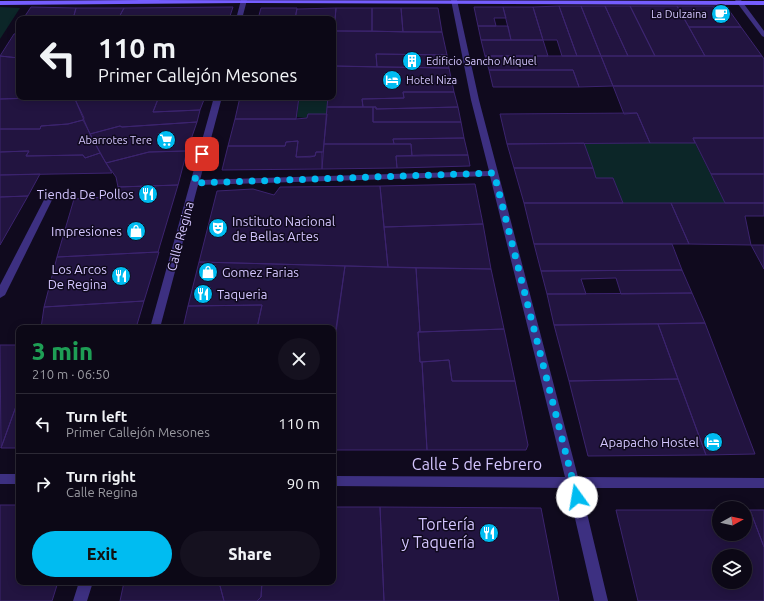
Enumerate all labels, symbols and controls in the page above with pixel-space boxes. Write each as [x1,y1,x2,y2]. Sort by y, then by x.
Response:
cafe icon: La Dulzaina [710,3,732,25]
place label: La Dulzaina [651,8,707,20]
icon: left [32,32,84,84]
text: 110 m [98,32,176,63]
building icon: Edificio Sancho Miquel [401,50,423,72]
place label: Edificio Sancho Miquel [426,55,537,67]
text: Primer Callejón Mesones [98,65,297,85]
hotel icon: Hotel Niza [381,69,403,91]
place label: Hotel Niza [406,74,457,86]
supermarket icon: Abarrotes Tere [155,129,177,151]
place label: Abarrotes Tere [78,134,152,146]
pin [185,137,219,171]
icon: arrive [191,143,213,165]
restaurant icon: Tienda De Pollos [137,183,159,205]
place label: Tienda De Pollos [37,187,134,201]
street label: Calle Regina [164,200,196,272]
place label: Instituto Nacional de Bellas Artes [232,214,336,243]
theatre icon: Instituto Nacional de Bellas Artes [207,217,229,239]
shop icon: Impresiones [125,220,147,242]
place label: Impresiones [51,224,122,238]
shop icon: Gomez Farias [197,261,219,283]
place label: Los Arcos De Regina [48,262,107,291]
restaurant icon: Los Arcos De Regina [110,265,132,287]
place label: Gomez Farias [222,265,299,279]
restaurant icon: Taqueria [192,283,214,305]
place label: Taqueria [217,287,267,301]
text: 3 min [32,338,93,365]
button: close [278,338,320,380]
text: 210 m · 06:50 [32,367,110,381]
text: Turn left [66,408,127,425]
icon: left [32,413,54,435]
text: 110 m [278,415,320,432]
text: Primer Callejón Mesones [66,425,210,439]
hotel icon: Apapacho Hostel [702,431,724,453]
place label: Apapacho Hostel [600,435,700,449]
street label: Calle 5 de Febrero [412,455,542,473]
text: Turn right [66,468,136,485]
icon: right [32,473,54,495]
text: 90 m [287,475,320,492]
position arrow [556,476,598,518]
text: Calle Regina [66,485,138,499]
north arrow [712,501,752,541]
map controls [712,501,752,589]
place label: Tortería y Taquería [402,515,475,551]
restaurant icon: Tortería y Taquería [478,522,500,544]
button: Exit [32,531,172,577]
button: Share [180,531,320,577]
button: layers [712,549,752,589]

